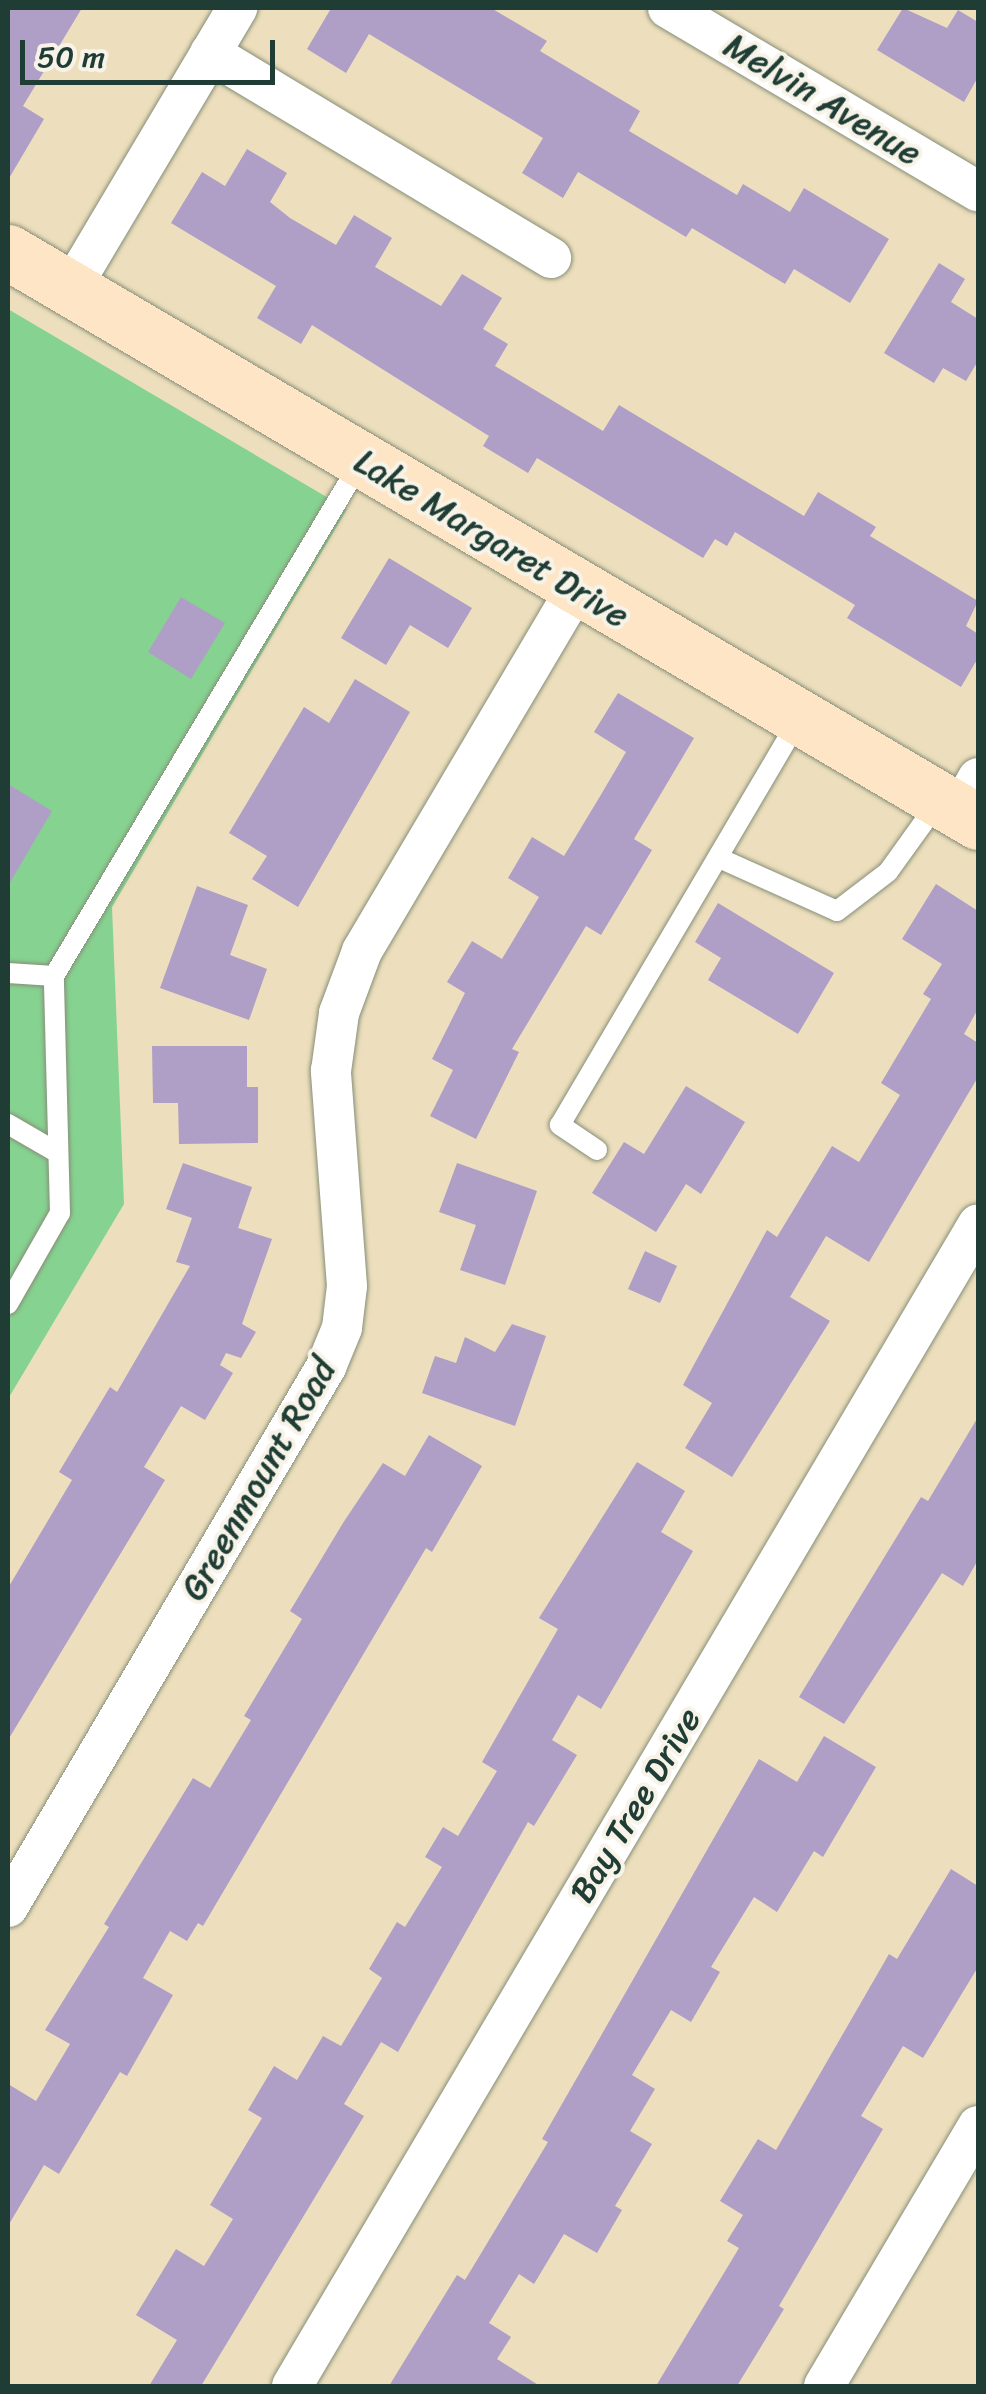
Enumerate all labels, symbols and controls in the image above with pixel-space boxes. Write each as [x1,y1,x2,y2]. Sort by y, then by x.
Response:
scale bar [25,20,280,82]
street label: Melvin Avenue [717,24,929,174]
text: 50 m [37,30,105,84]
street label: Lake Margaret Drive [348,440,636,636]
street label: Greenmount Road [172,1351,344,1607]
street label: Bay Tree Drive [560,1699,710,1911]

